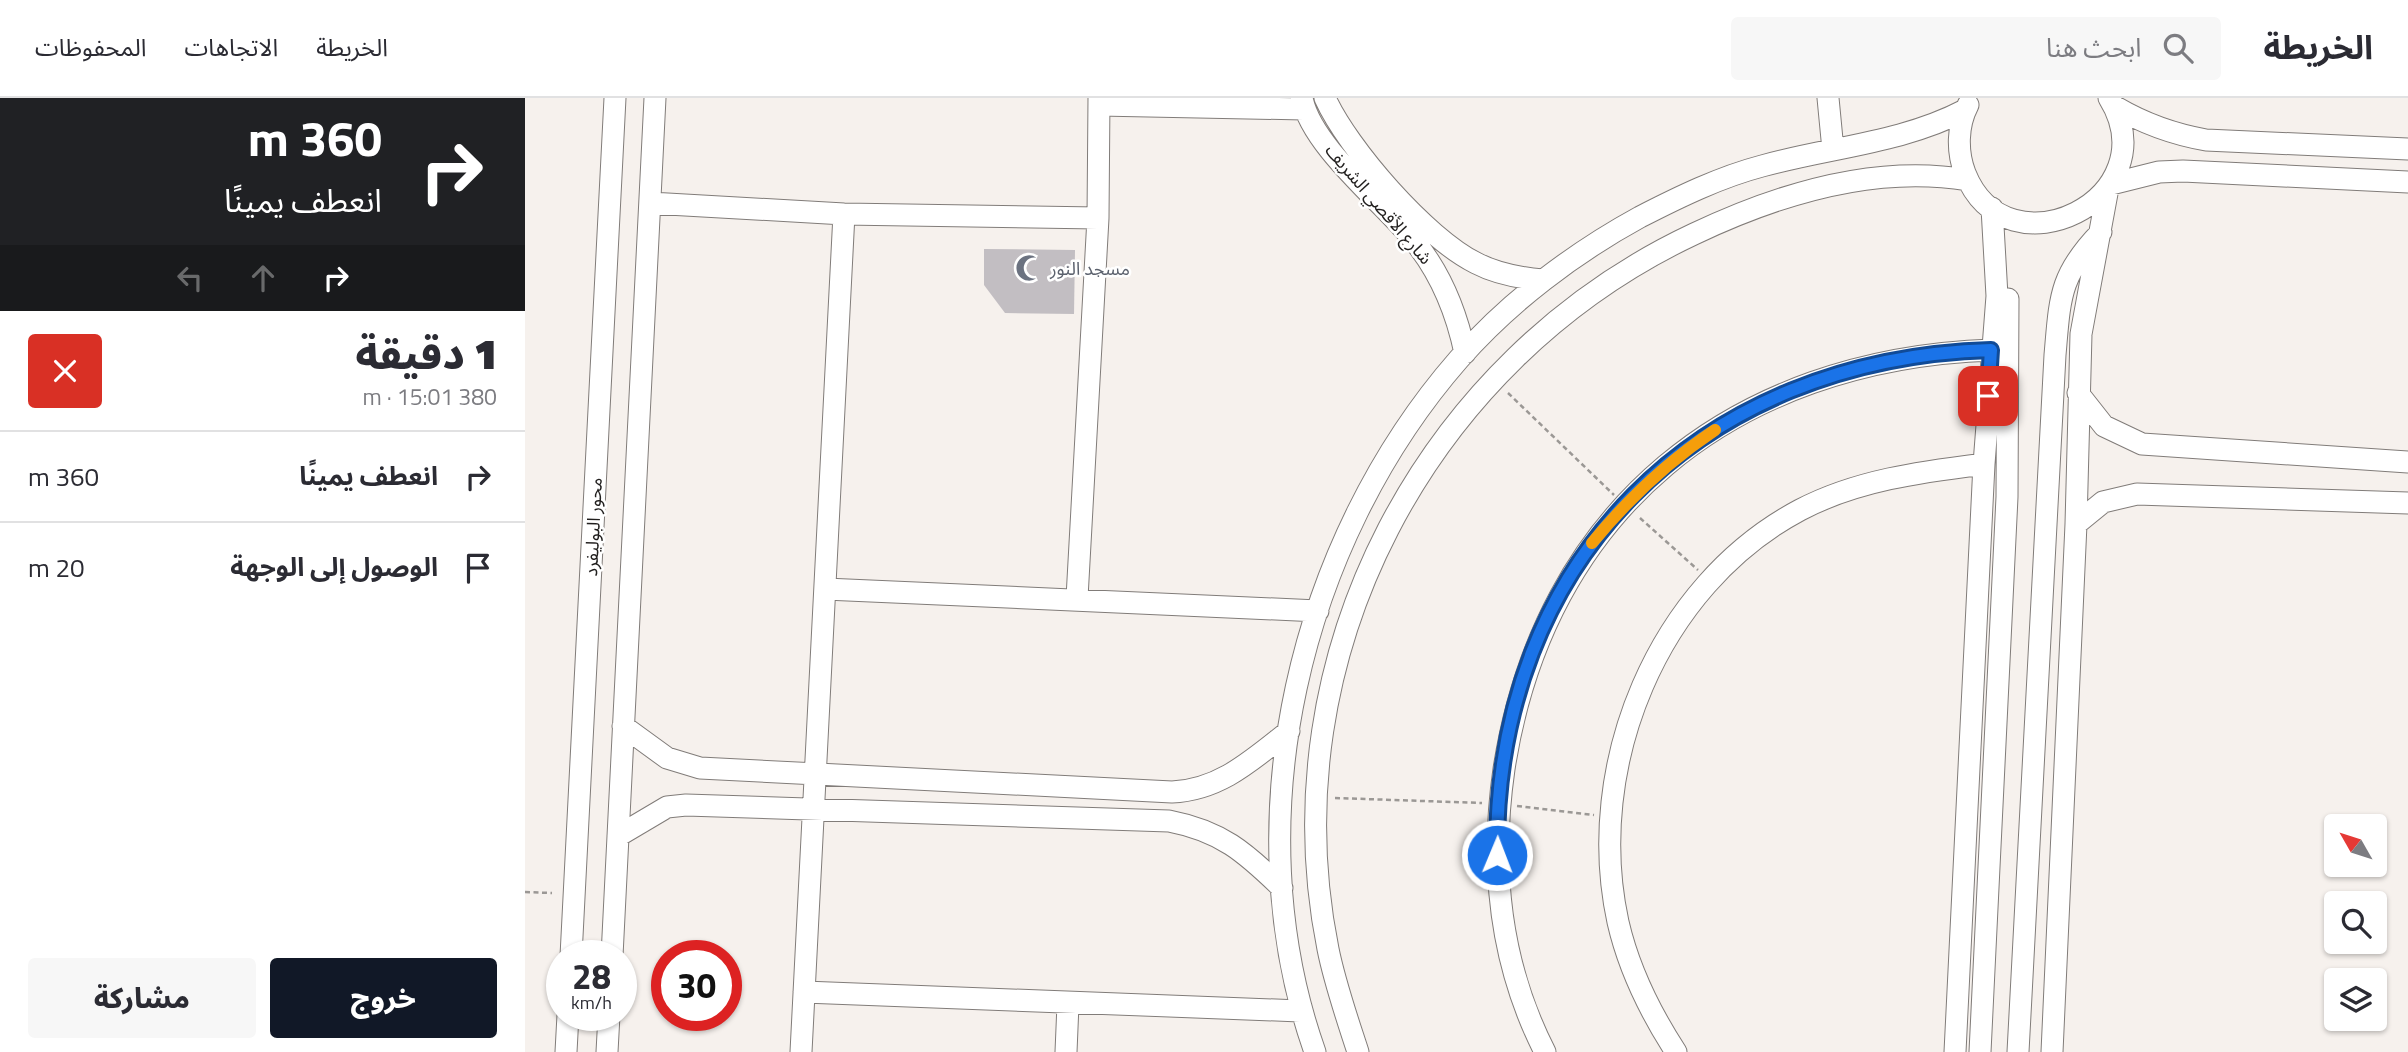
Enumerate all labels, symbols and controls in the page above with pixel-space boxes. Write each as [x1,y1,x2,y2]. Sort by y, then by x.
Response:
search box [1731,17,2221,80]
text: الخريطة [2263,22,2373,72]
text: ابحث هنا [2046,28,2141,67]
text: المحفوظات [35,29,146,65]
text: الاتجاهات [184,29,278,65]
text: الخريطة [316,29,388,65]
icon: search [2159,29,2197,67]
text: 360 m [248,100,382,175]
icon: right [406,126,497,217]
street label: شارع الأقصي الشريف [1318,138,1439,271]
text: انعطف يمينًا [224,176,382,224]
mosque icon: مسجد النور [1014,253,1044,283]
place label: مسجد النور [1049,255,1130,282]
icon: left [171,259,209,297]
icon: ahead [244,259,282,297]
icon: right [317,259,355,297]
text: 1 دقيقة [355,321,497,385]
button: close [28,334,102,408]
pin [1958,366,2018,426]
icon: arrive [1969,377,2007,415]
text: 380 m · 15:01 [362,379,497,414]
text: انعطف يمينًا [299,456,438,495]
text: 360 m [28,457,99,496]
icon: right [459,458,497,496]
street label: محور البوليفرد [577,477,609,577]
text: الوصول إلى الوجهة [230,547,438,586]
text: 20 m [28,548,85,587]
icon: arrive [459,549,497,587]
north arrow [2324,814,2387,877]
map controls [2324,814,2387,1031]
position arrow [1460,818,1534,892]
button: search [2324,891,2387,954]
speed limit sign: 30 [651,940,742,1031]
text: 28 [572,949,611,1003]
button: مشاركة [28,958,256,1038]
button: خروج [270,958,497,1038]
button: layers [2324,968,2387,1031]
text: km/h [571,989,612,1016]

